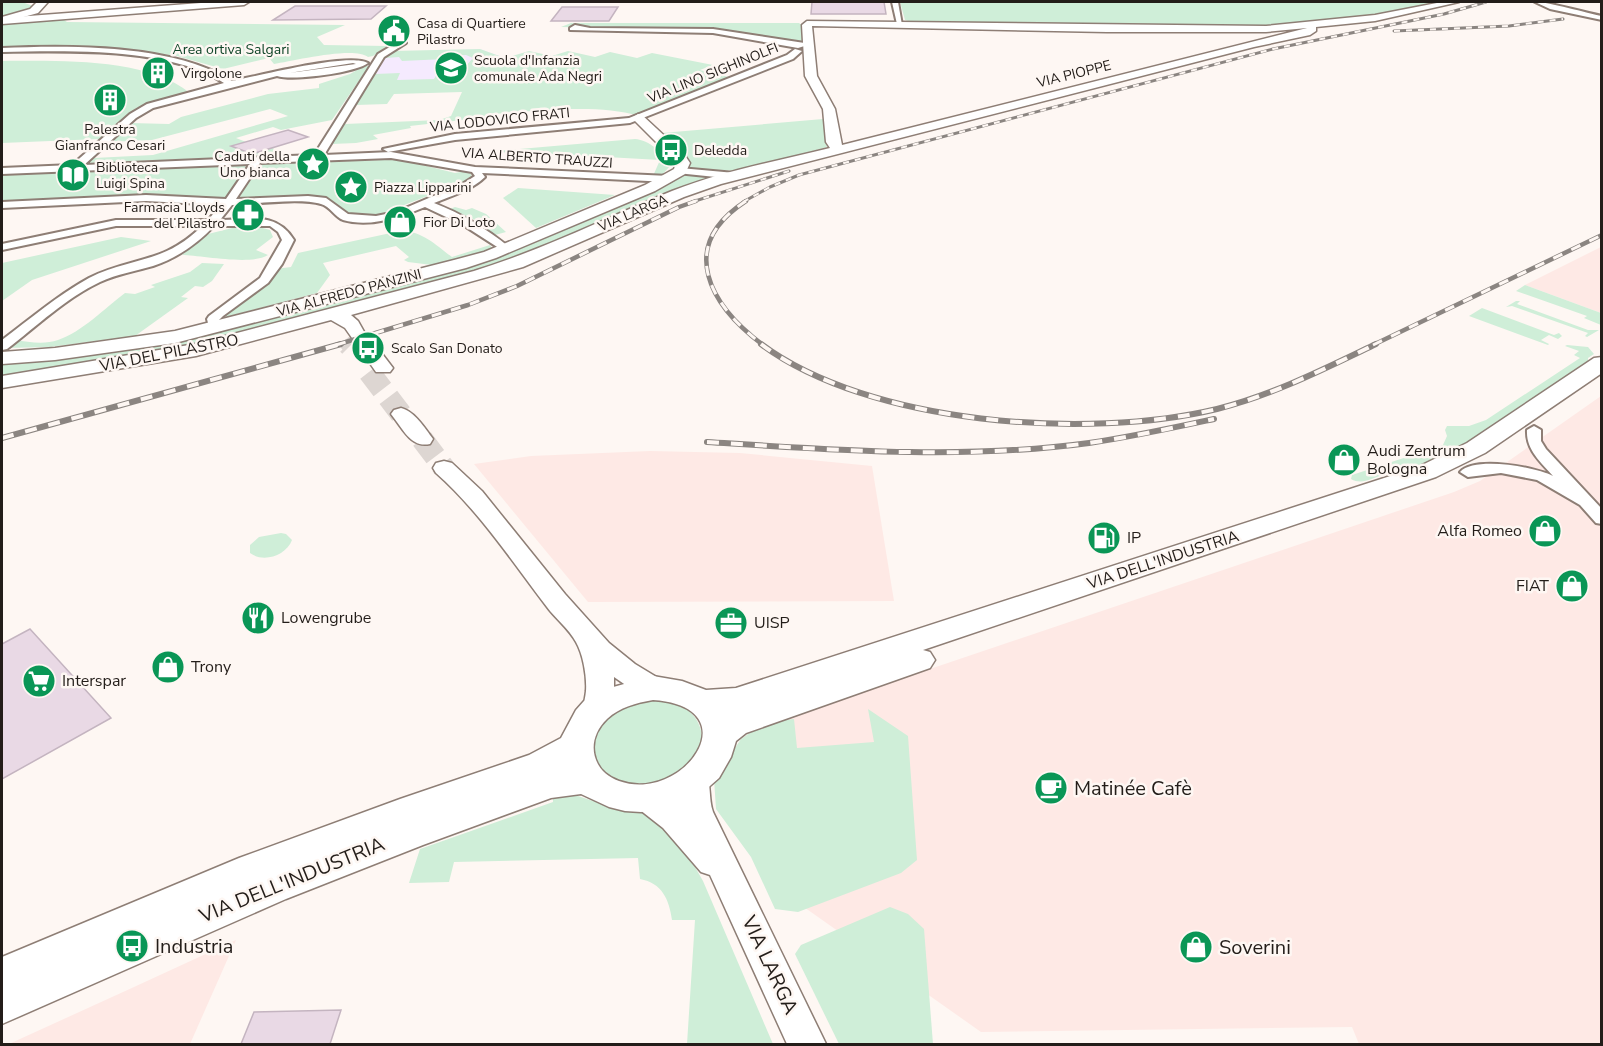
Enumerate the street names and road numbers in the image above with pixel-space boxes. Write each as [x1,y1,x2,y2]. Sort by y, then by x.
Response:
street label: VIA LINO SIGHINOLFI [644,38,781,108]
street label: VIA PIOPPE [1034,56,1113,93]
street label: VIA LODOVICO FRATI [428,103,571,137]
street label: VIA ALBERTO TRAUZZI [460,143,613,173]
street label: VIA LARGA [594,190,671,237]
street label: VIA ALFREDO PANZINI [274,265,423,322]
street label: VIA DEL PILASTRO [97,329,240,377]
street label: VIA DELL'INDUSTRIA [1083,525,1242,595]
street label: VIA DELL'INDUSTRIA [194,830,389,930]
street label: VIA LARGA [735,910,805,1019]

